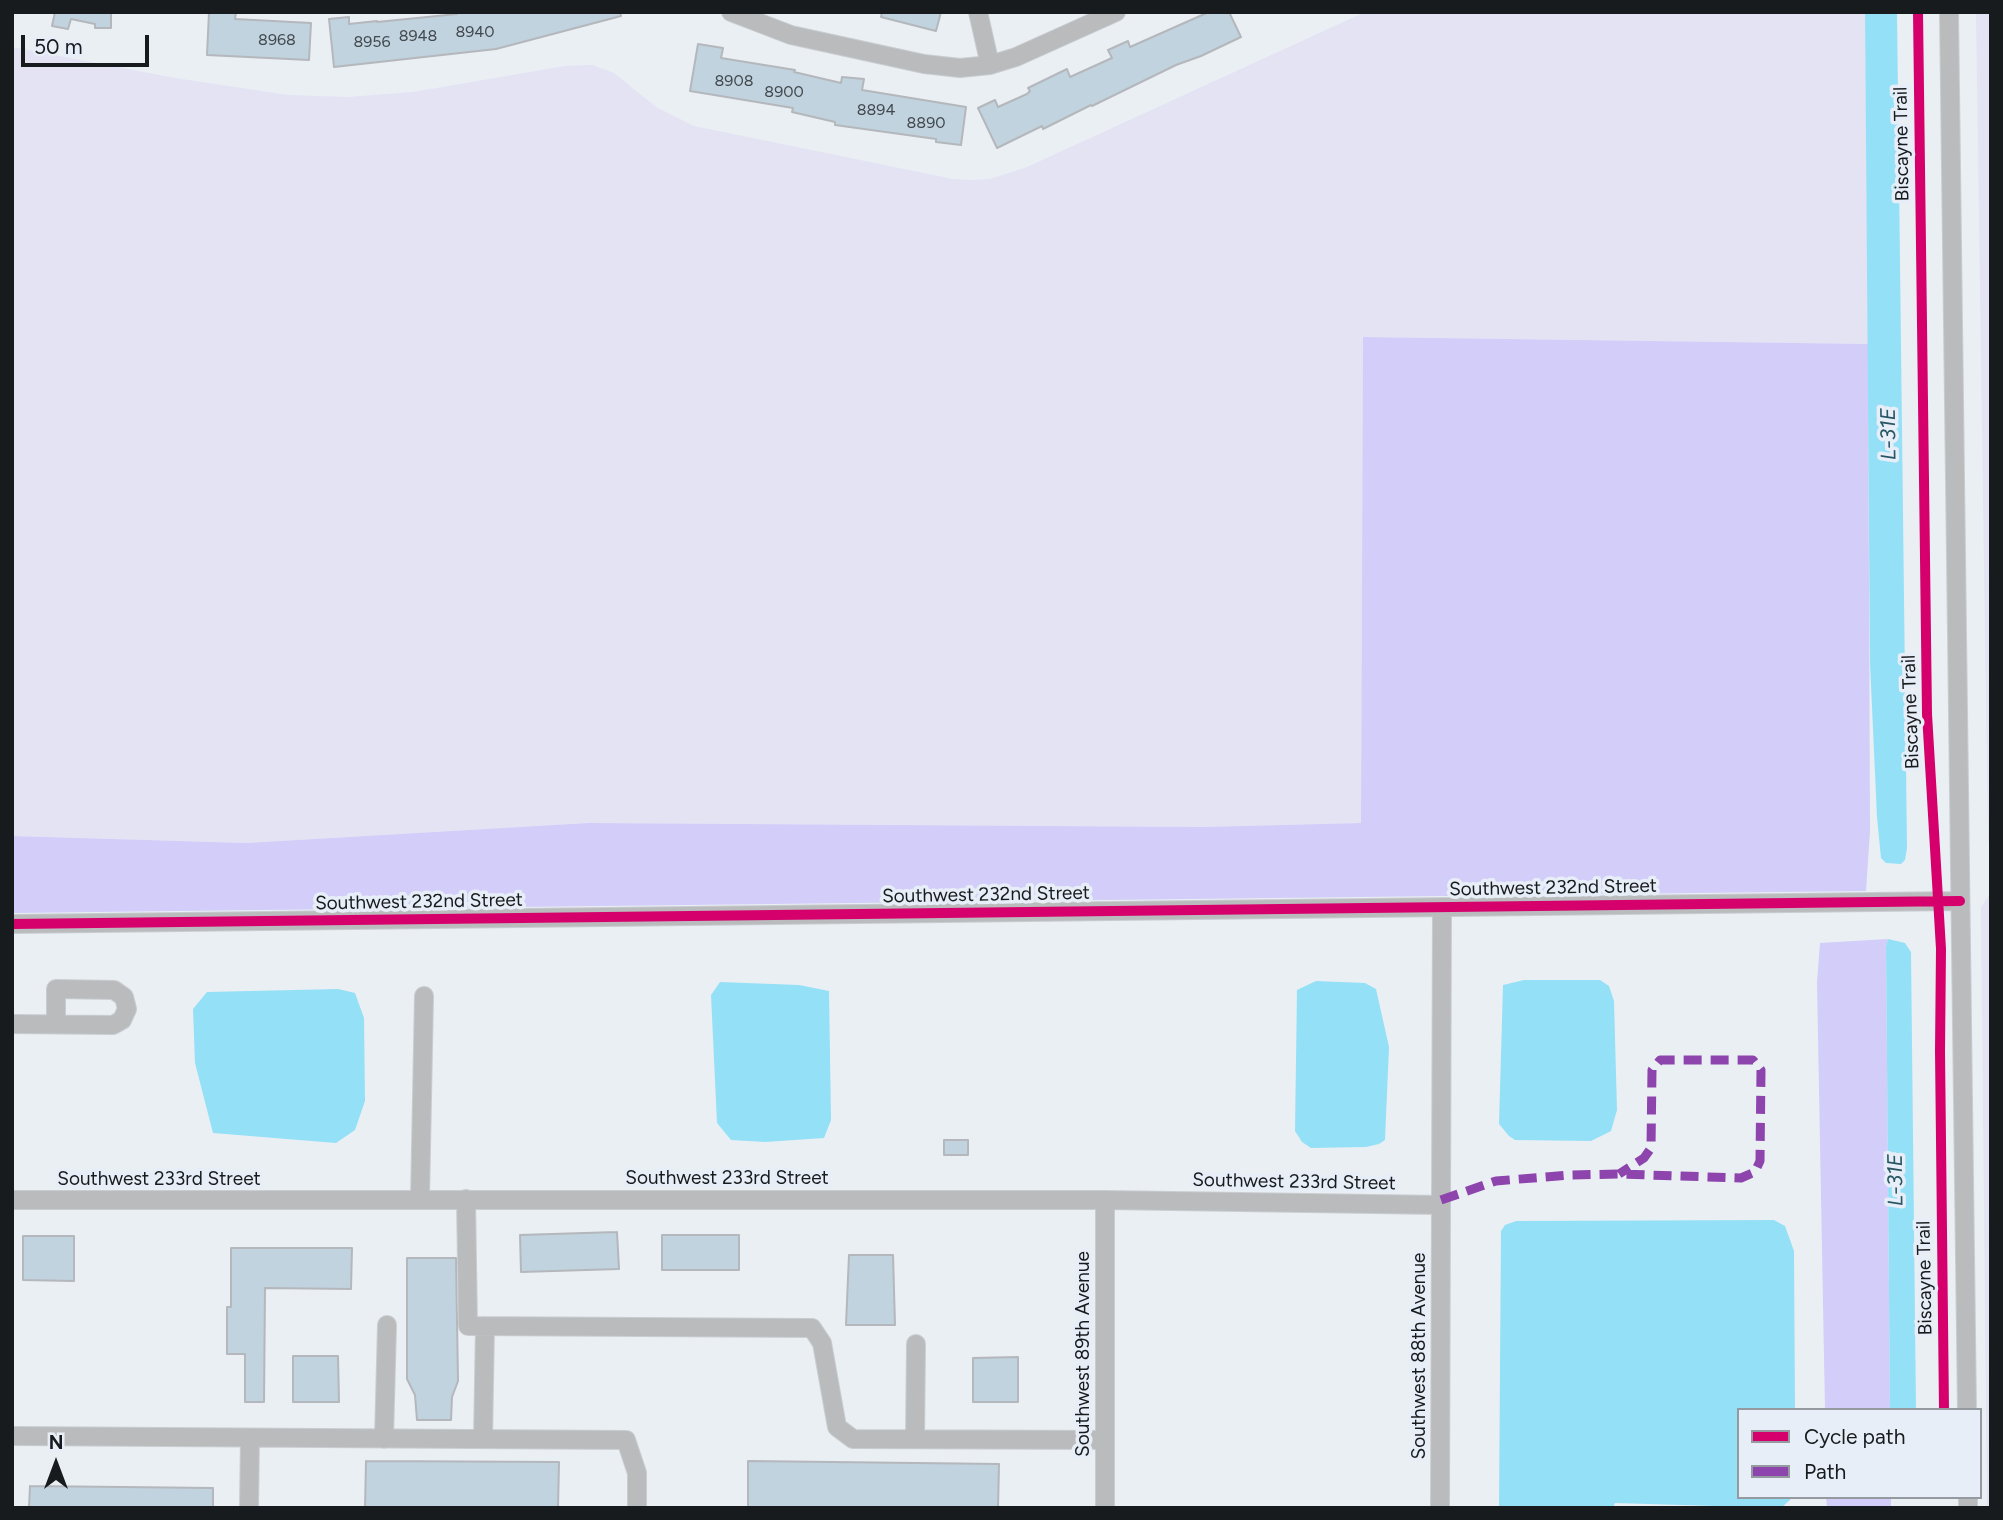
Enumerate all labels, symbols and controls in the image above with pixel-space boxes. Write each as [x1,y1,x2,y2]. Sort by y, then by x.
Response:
scale bar [24,21,152,65]
house number: 8940 [455,22,495,42]
house number: 8948 [399,26,437,46]
house number: 8968 [258,30,296,50]
house number: 8956 [353,32,391,52]
text: 50 m [34,34,83,59]
house number: 8908 [715,71,753,91]
house number: 8900 [764,82,804,102]
street label: Biscayne Trail [1890,86,1914,202]
house number: 8894 [857,100,895,120]
house number: 8890 [907,113,945,133]
water label: L-31E [1876,408,1902,460]
street label: Biscayne Trail [1898,654,1924,770]
street label: Southwest 232nd Street [1449,875,1657,901]
street label: Southwest 232nd Street [882,882,1090,908]
street label: Southwest 232nd Street [315,889,523,915]
water label: L-31E [1883,1154,1909,1206]
street label: Southwest 233rd Street [625,1167,829,1189]
street label: Southwest 233rd Street [57,1168,261,1190]
street label: Southwest 233rd Street [1192,1169,1396,1195]
street label: Biscayne Trail [1913,1220,1937,1336]
street label: Southwest 89th Avenue [1072,1251,1094,1457]
street label: Southwest 88th Avenue [1408,1253,1430,1459]
legend [1737,1408,1982,1499]
text: Cycle path [1804,1424,1905,1449]
north arrow [21,1429,91,1499]
text: N [49,1431,63,1454]
text: Path [1804,1459,1846,1484]

